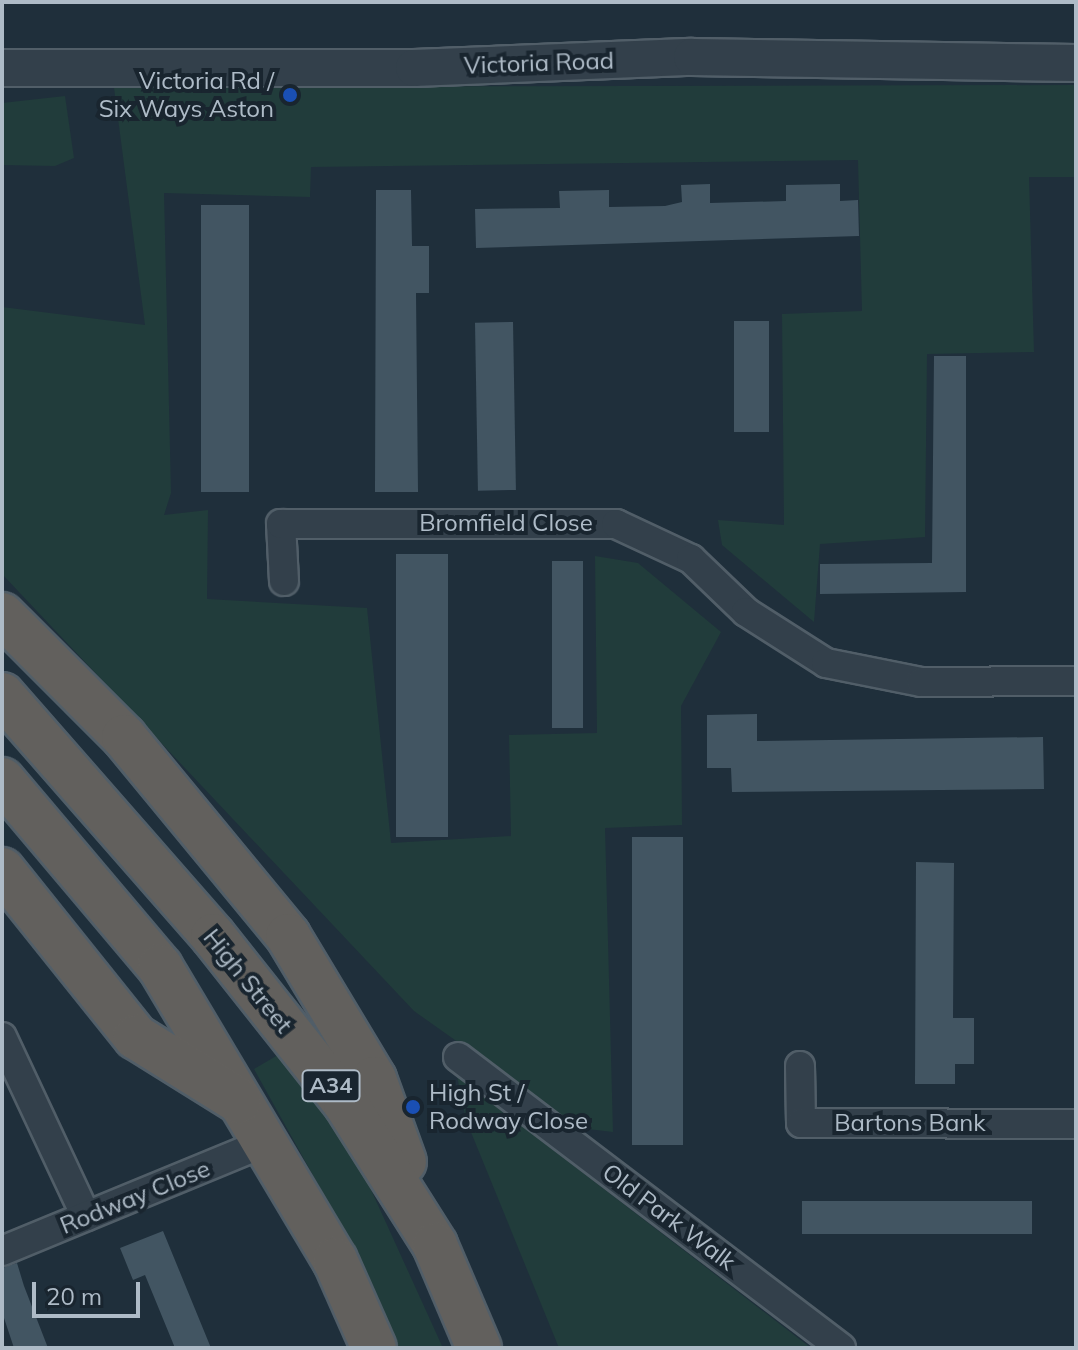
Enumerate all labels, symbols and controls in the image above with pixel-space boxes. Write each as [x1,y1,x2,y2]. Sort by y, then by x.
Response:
street label: Victoria Road [463,46,615,80]
place label: Victoria Rd / Six Ways Aston [99,67,274,123]
marker: Victoria Rd / Six Ways Aston [281,86,299,104]
street label: Bromfield Close [419,509,593,537]
street label: High Street [197,923,299,1039]
road number: A34 [301,1068,361,1104]
place label: High St / Rodway Close [429,1079,588,1135]
marker: High St / Rodway Close [404,1098,422,1116]
street label: Bartons Bank [834,1109,986,1137]
street label: Rodway Close [56,1154,214,1240]
street label: Old Park Walk [597,1158,741,1276]
scale bar [36,1266,144,1316]
text: 20 m [46,1281,102,1311]

